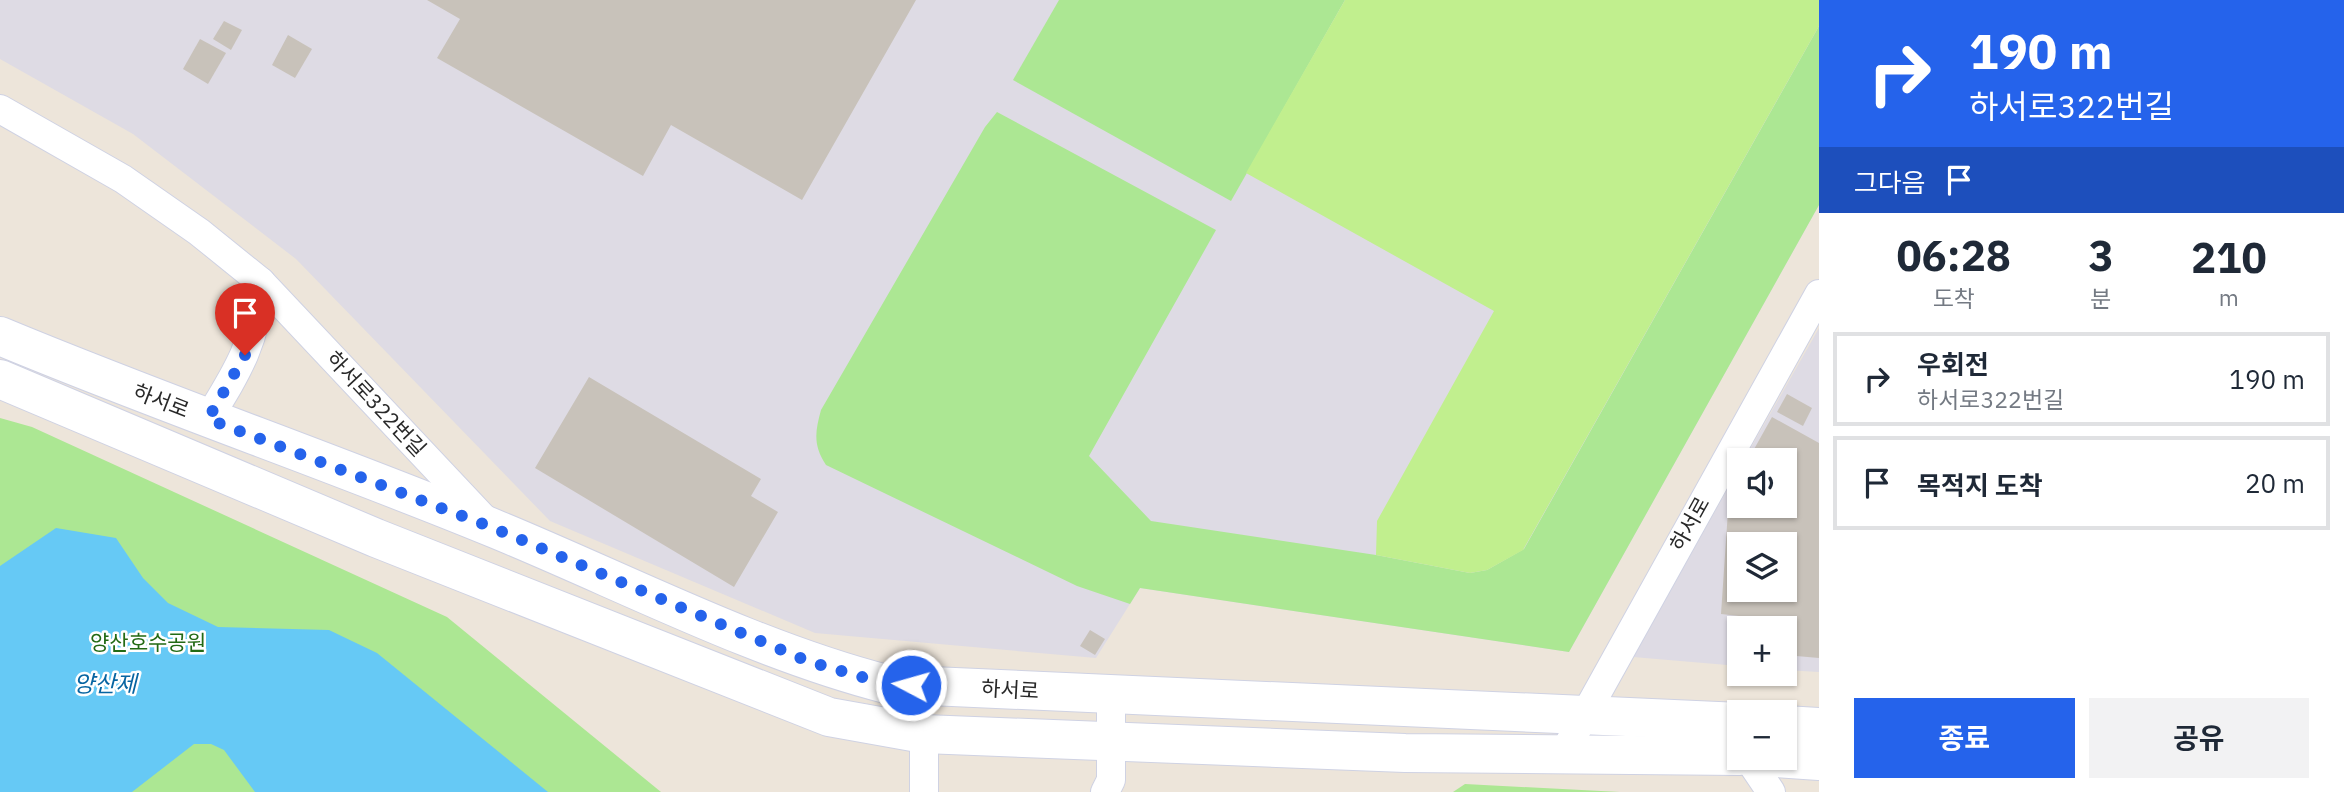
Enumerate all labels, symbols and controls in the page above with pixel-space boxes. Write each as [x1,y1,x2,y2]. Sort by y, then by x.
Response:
text: 190 m [1969,19,2113,82]
icon: right [1854,28,1945,119]
text: 하서로322번길 [1969,85,2174,127]
icon: arrive [1940,161,1978,199]
text: 그다음 [1854,165,1926,199]
text: 06:28 [1896,228,2011,283]
text: 3 [2088,228,2114,283]
text: 210 [2191,230,2267,285]
text: m [2219,282,2239,312]
pin [215,283,275,355]
text: 도착 [1933,283,1975,313]
text: 분 [2090,283,2112,313]
icon: arrive [226,294,264,332]
street label: 하서로322번길 [321,345,433,462]
text: 우회전 [1917,347,1989,381]
icon: right [1858,360,1896,398]
text: 190 m [2229,362,2305,396]
street label: 하서로 [129,377,193,424]
text: 하서로322번길 [1917,384,2064,414]
map controls [1727,448,1797,770]
button: sound [1727,448,1797,518]
icon: arrive [1858,464,1896,502]
text: 20 m [2245,466,2305,500]
text: 목적지 도착 [1917,468,2043,502]
street label: 하서로 [1663,491,1715,556]
button: layers [1727,532,1797,602]
button: + [1727,616,1797,686]
park label: 양산호수공원 [90,628,206,656]
position arrow [874,648,948,722]
water label: 양산제 [73,668,140,698]
street label: 하서로 [980,674,1040,704]
button: 종료 [1854,698,2075,778]
button: 공유 [2089,698,2309,778]
button: − [1727,700,1797,770]

